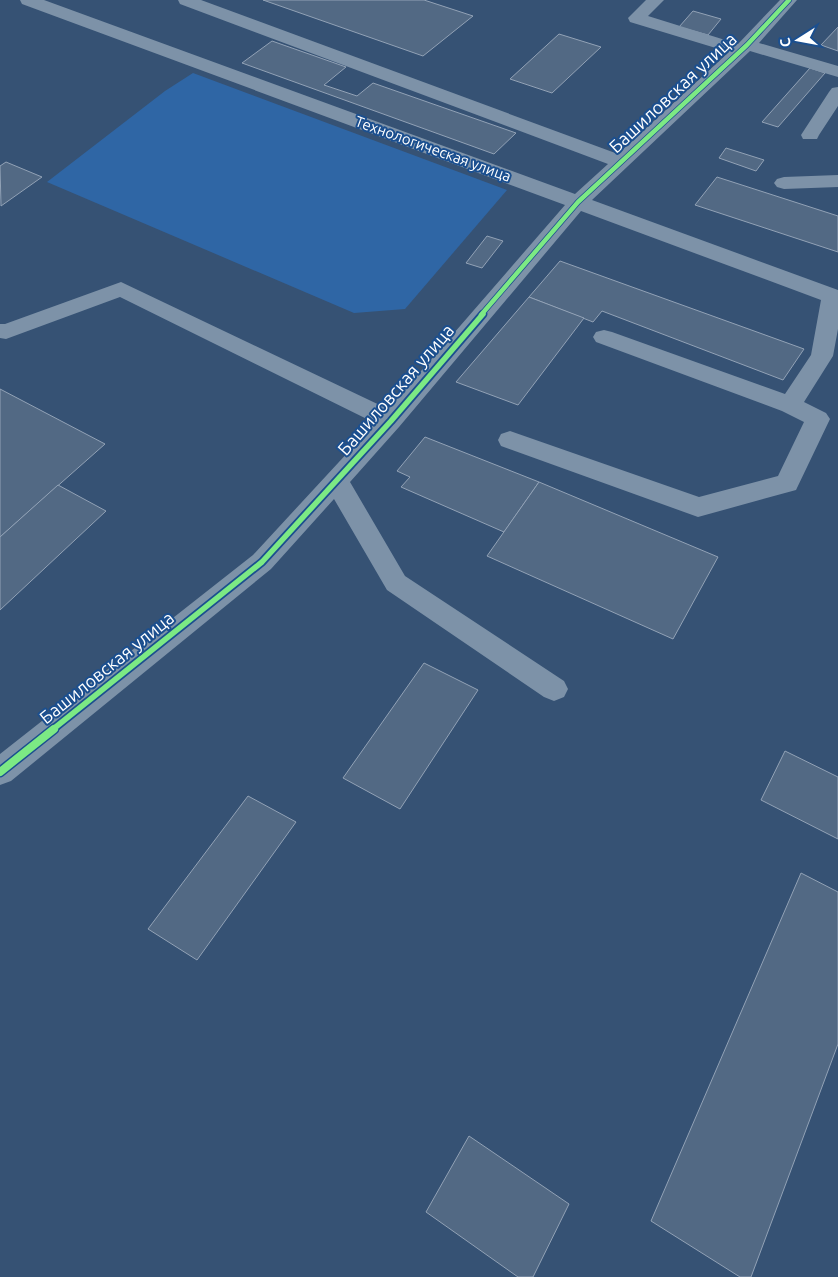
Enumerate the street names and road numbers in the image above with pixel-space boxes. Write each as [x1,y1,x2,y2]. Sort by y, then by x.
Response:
street label: Башиловская улица [605,28,740,156]
street label: Технологическая улица [353,112,513,185]
street label: Башиловская улица [333,320,457,459]
street label: Башиловская улица [35,607,177,727]

